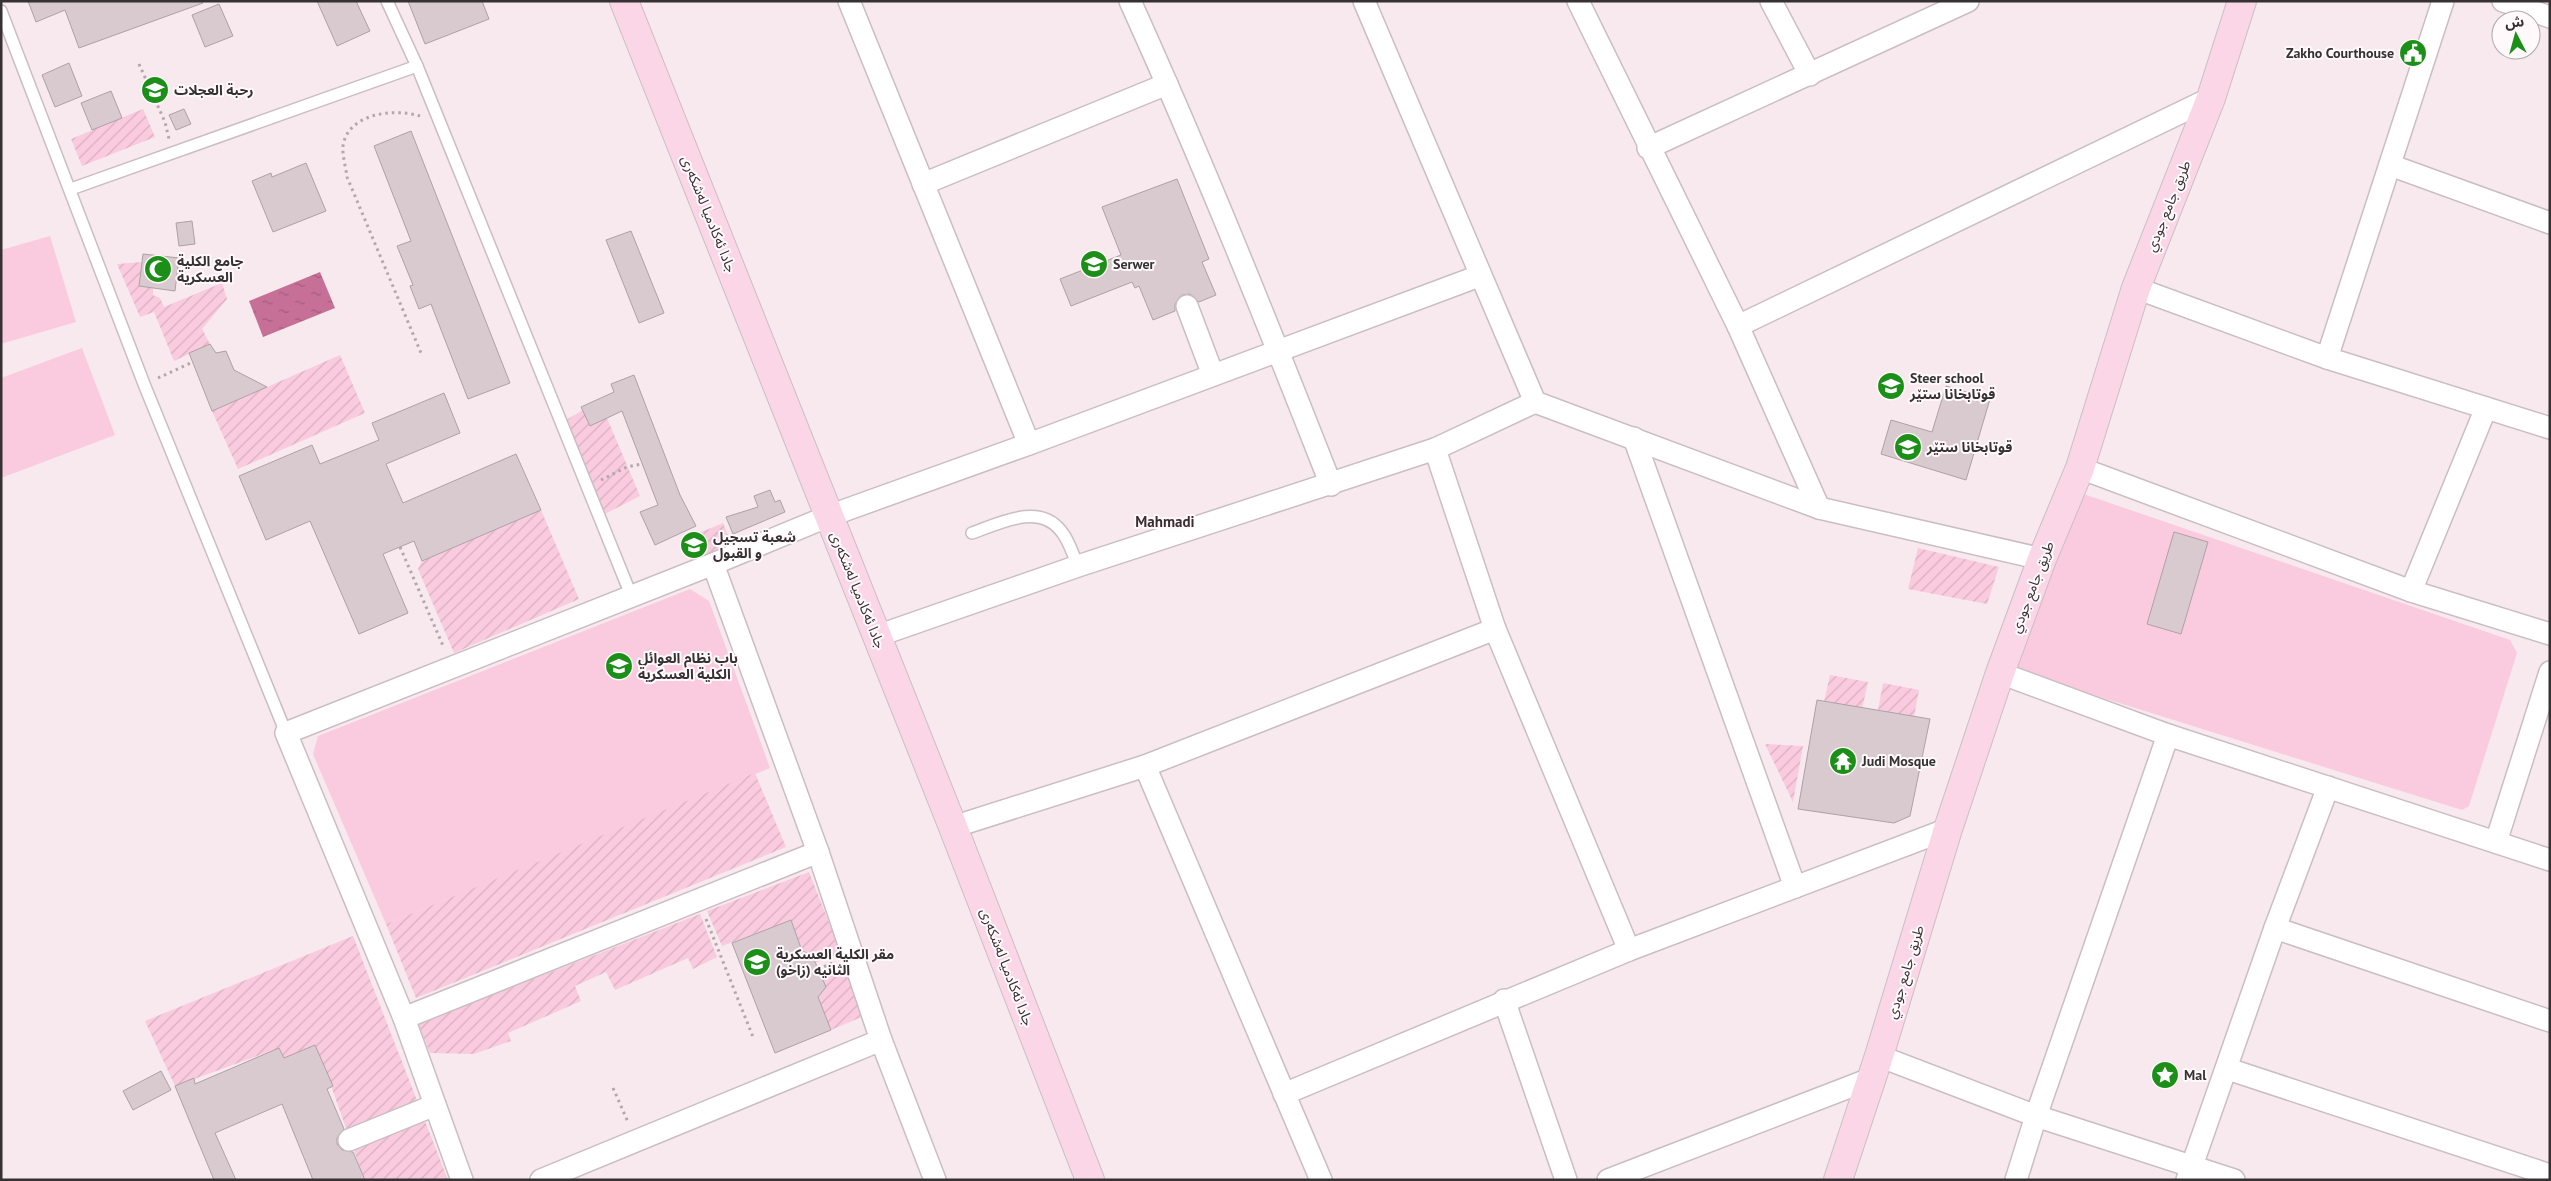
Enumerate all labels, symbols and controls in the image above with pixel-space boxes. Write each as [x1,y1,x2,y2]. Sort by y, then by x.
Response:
north arrow [2491,10,2541,60]
text: ش [2504,12,2525,32]
public building icon: Zakho Courthouse [2398,38,2428,68]
place label: Zakho Courthouse [2286,44,2394,62]
school or university icon: رحبة العجلات [140,75,170,105]
place label: رحبة العجلات [174,81,253,99]
street label: جادا ئه‌كادميا له‌شكه‌رى [677,153,741,275]
street label: طريق جامع جودي [2142,158,2197,255]
school or university icon: Serwer [1079,249,1109,279]
place label: جامع الكلية العسكرية [177,252,244,286]
mosque icon: جامع الكلية العسكرية [143,254,173,284]
place label: Serwer [1113,255,1155,273]
place label: Steer school قوتابخانا ستێر [1909,369,1995,403]
school or university icon: Steer school قوتابخانا ستێر [1876,371,1906,401]
school or university icon: قوتابخانا ستێر [1893,432,1923,462]
place label: قوتابخانا ستێر [1926,438,2012,456]
district label: Mahmadi [1135,512,1195,531]
place label: شعبة تسجيل و القبول [713,528,796,562]
street label: جادا ئه‌كادميا له‌شكه‌رى [826,529,890,651]
school or university icon: شعبة تسجيل و القبول [679,530,709,560]
street label: طريق جامع جودي [2006,539,2060,636]
place label: باب نظام العوائل الكلية العسكرية [638,649,738,683]
school or university icon: باب نظام العوائل الكلية العسكرية [604,651,634,681]
temple icon: Judi Mosque [1828,746,1858,776]
place label: Judi Mosque [1861,752,1936,770]
street label: جادا ئه‌كادميا له‌شكه‌رى [976,906,1038,1028]
street label: طريق جامع جودي [1882,923,1930,1022]
place label: مقر الكلية العسكرية الثانيه (زاخو) [776,945,894,979]
school or university icon: مقر الكلية العسكرية الثانيه (زاخو) [742,947,772,977]
place icon: Mal [2150,1060,2180,1090]
place label: Mal [2184,1066,2207,1084]

